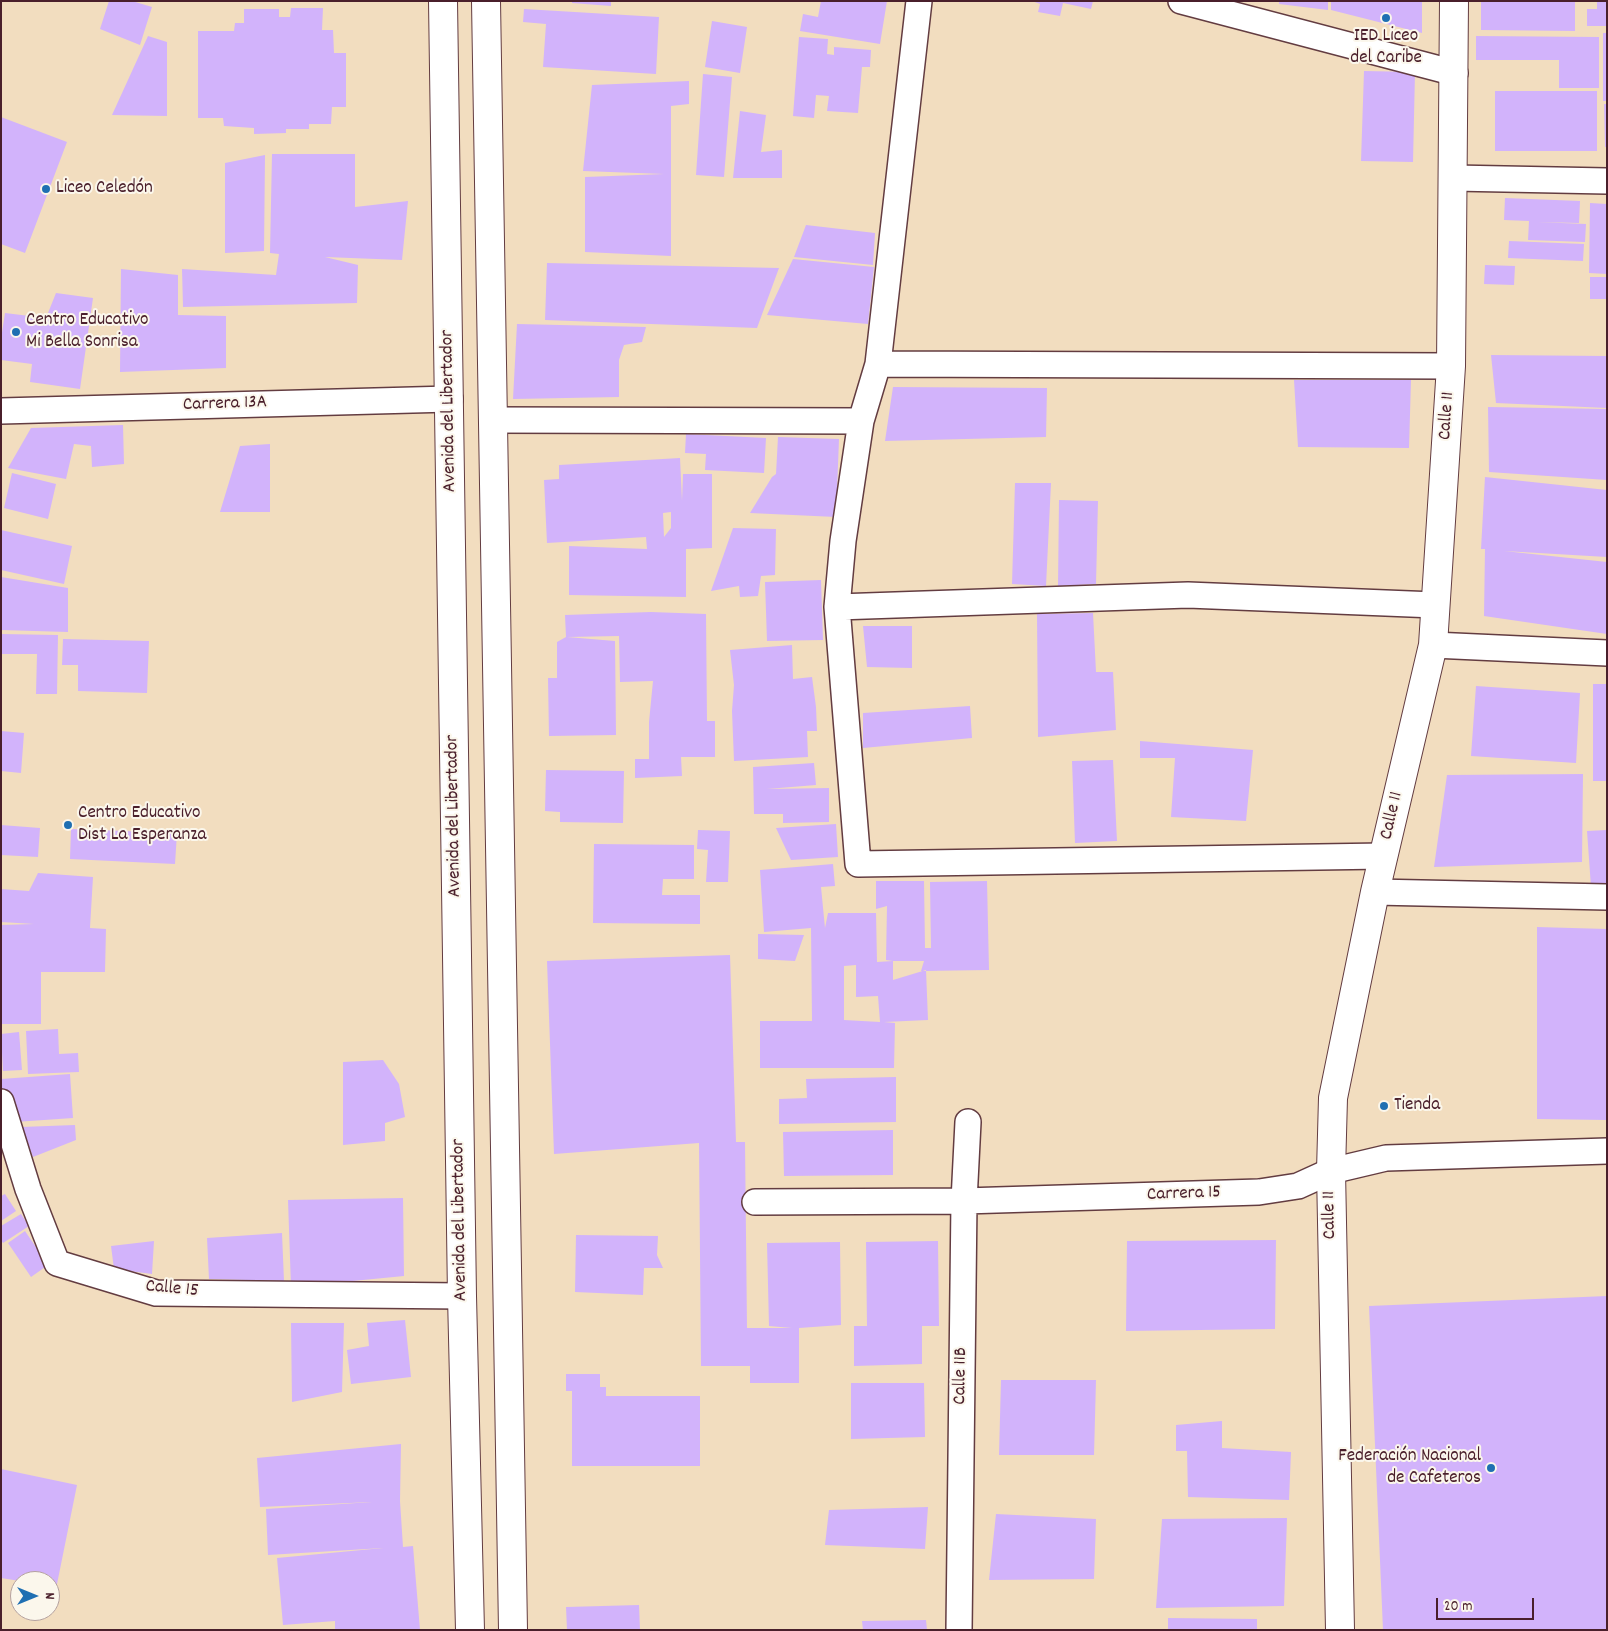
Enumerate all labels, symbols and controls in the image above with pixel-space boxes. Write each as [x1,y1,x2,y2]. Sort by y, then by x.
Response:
marker: IED Liceo del Caribe [1380,12,1392,24]
place label: IED Liceo del Caribe [1350,26,1422,70]
place label: Liceo Celedón [56,178,153,200]
marker: Liceo Celedón [40,183,52,195]
place label: Centro Educativo Mi Bella Sonrisa [26,310,149,354]
marker: Centro Educativo Mi Bella Sonrisa [10,326,22,338]
street label: Avenida del Libertador [437,330,463,492]
street label: Calle 11 [1435,391,1461,441]
street label: Carrera 13A [183,392,267,418]
street label: Avenida del Libertador [442,735,468,897]
street label: Calle 11 [1376,790,1410,842]
place label: Centro Educativo Dist La Esperanza [78,803,206,847]
marker: Centro Educativo Dist La Esperanza [62,819,74,831]
place label: Tienda [1394,1095,1440,1117]
marker: Tienda [1378,1100,1390,1112]
street label: Avenida del Libertador [448,1139,474,1301]
street label: Carrera 15 [1147,1182,1221,1208]
street label: Calle 11 [1319,1191,1343,1239]
street label: Calle 15 [145,1276,199,1304]
street label: Calle 11B [950,1347,974,1405]
place label: Federación Nacional de Cafeteros [1338,1446,1481,1490]
marker: Federación Nacional de Cafeteros [1485,1462,1497,1474]
north arrow [10,1571,60,1621]
scale bar [1438,1588,1536,1620]
text: N [39,1593,59,1599]
text: 20 m [1444,1596,1472,1618]

